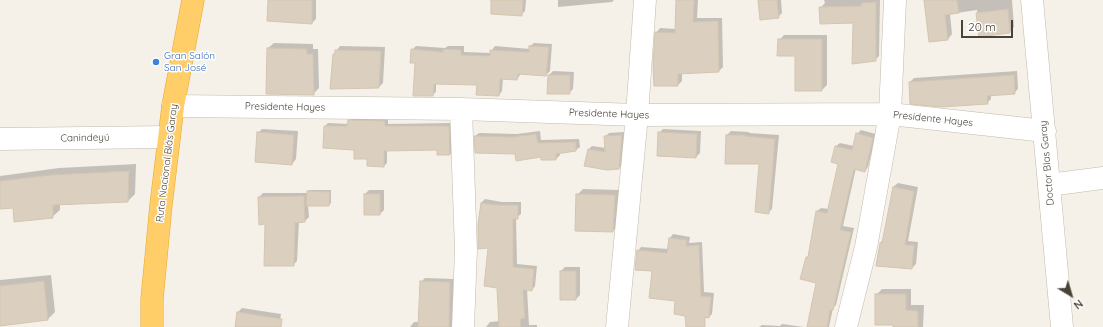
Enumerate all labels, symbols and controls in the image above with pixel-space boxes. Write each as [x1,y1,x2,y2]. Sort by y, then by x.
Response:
scale bar [963,12,1015,38]
text: 20 m [968,19,996,34]
place label: Gran Salón San José [164,50,215,74]
marker: Gran Salón San José [151,57,161,67]
street label: Presidente Hayes [245,100,325,114]
street label: Ruta Nacional Blás Garay [154,103,180,223]
street label: Presidente Hayes [569,107,649,121]
street label: Presidente Hayes [892,109,974,129]
street label: Doctor Blas Garay [1037,120,1057,206]
street label: Canindeyú [60,132,110,144]
north arrow [1051,275,1091,315]
text: N [1071,296,1086,312]

